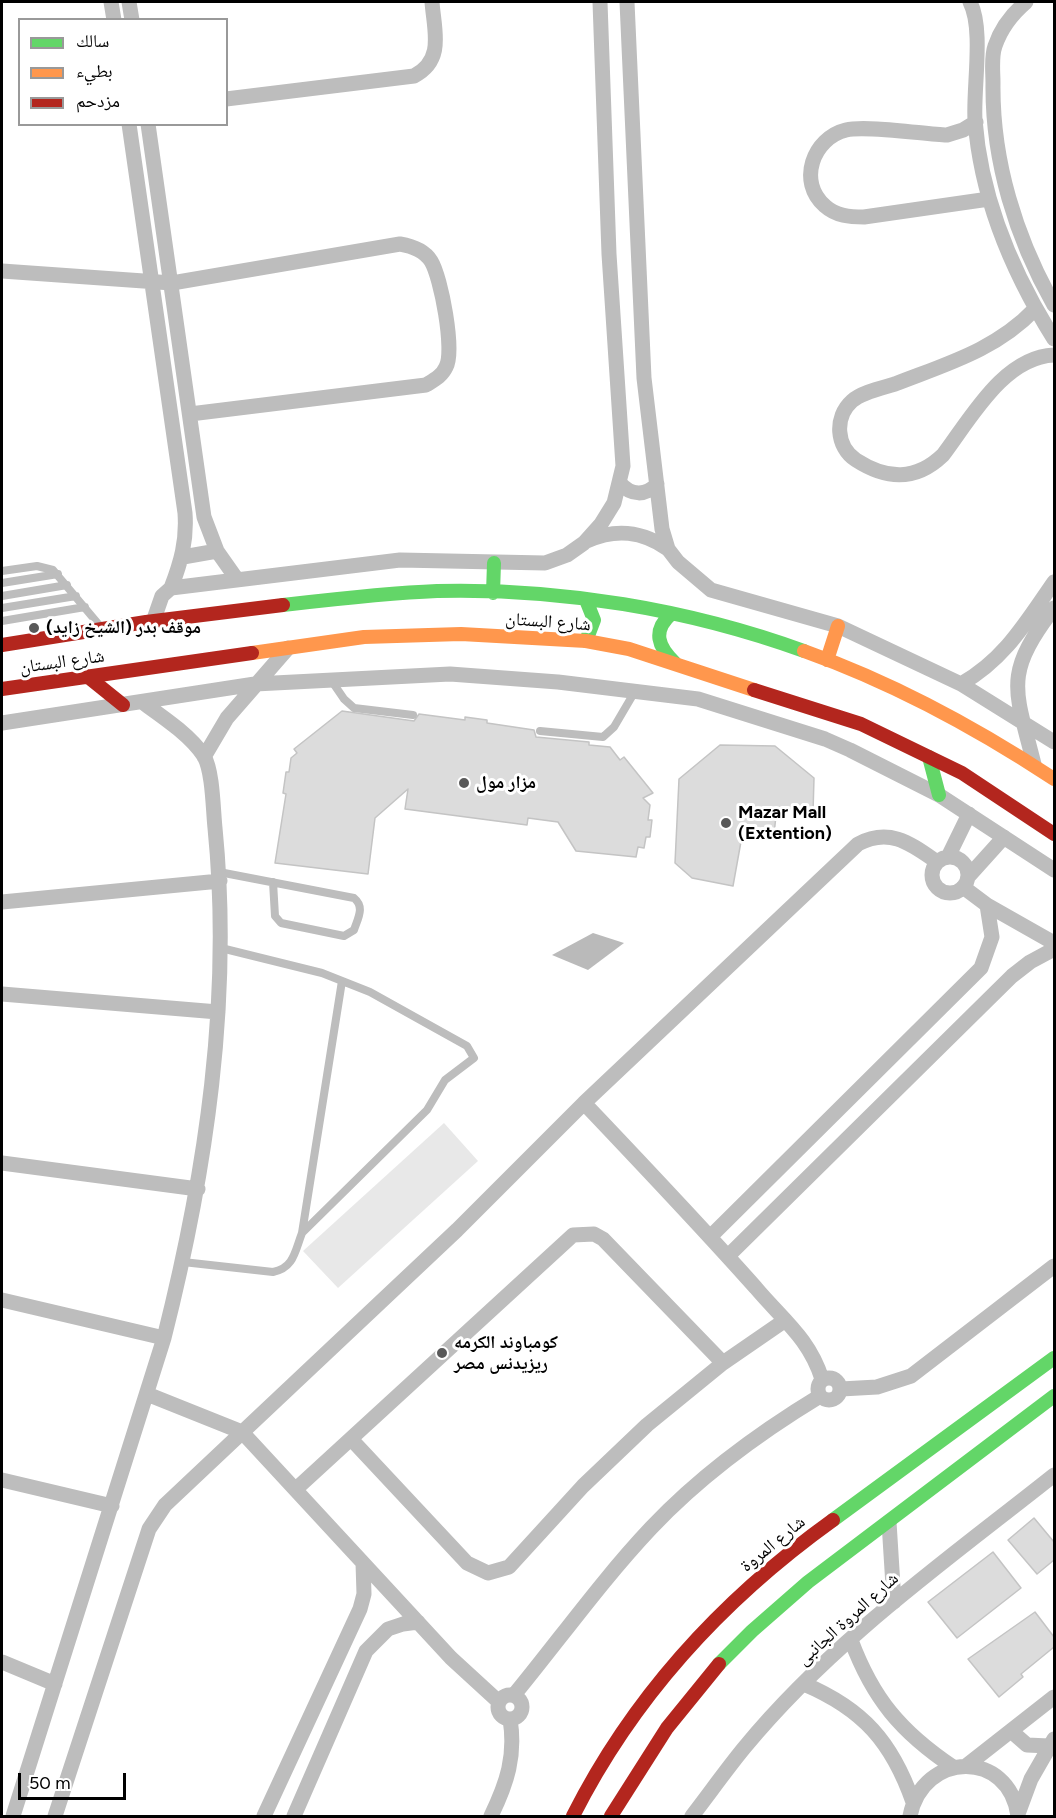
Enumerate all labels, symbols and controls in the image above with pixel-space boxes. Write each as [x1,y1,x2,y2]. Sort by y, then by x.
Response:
legend [18,18,228,126]
text: سالك [76,30,109,52]
text: بطيء [76,60,113,82]
text: مزدحم [76,90,120,112]
street label: شارع البستان [505,608,591,636]
place label: موقف بدر (الشيخ زايد) [46,617,201,639]
marker: موقف بدر (الشيخ زايد) [27,621,41,635]
street label: شارع البستان [18,645,106,679]
place label: مزار مول [476,772,536,794]
marker: مزار مول [457,776,471,790]
place label: Mazar Mall (Extention) [738,802,832,844]
marker: Mazar Mall (Extention) [719,816,733,830]
place label: كومباوند الكرمه ريزيدنس مصر [454,1332,558,1374]
marker: كومباوند الكرمه ريزيدنس مصر [435,1346,449,1360]
street label: شارع المروة [736,1511,810,1577]
street label: شارع المروة الجانبى [793,1568,903,1670]
scale bar [21,1761,129,1799]
text: 50 m [29,1772,71,1794]

